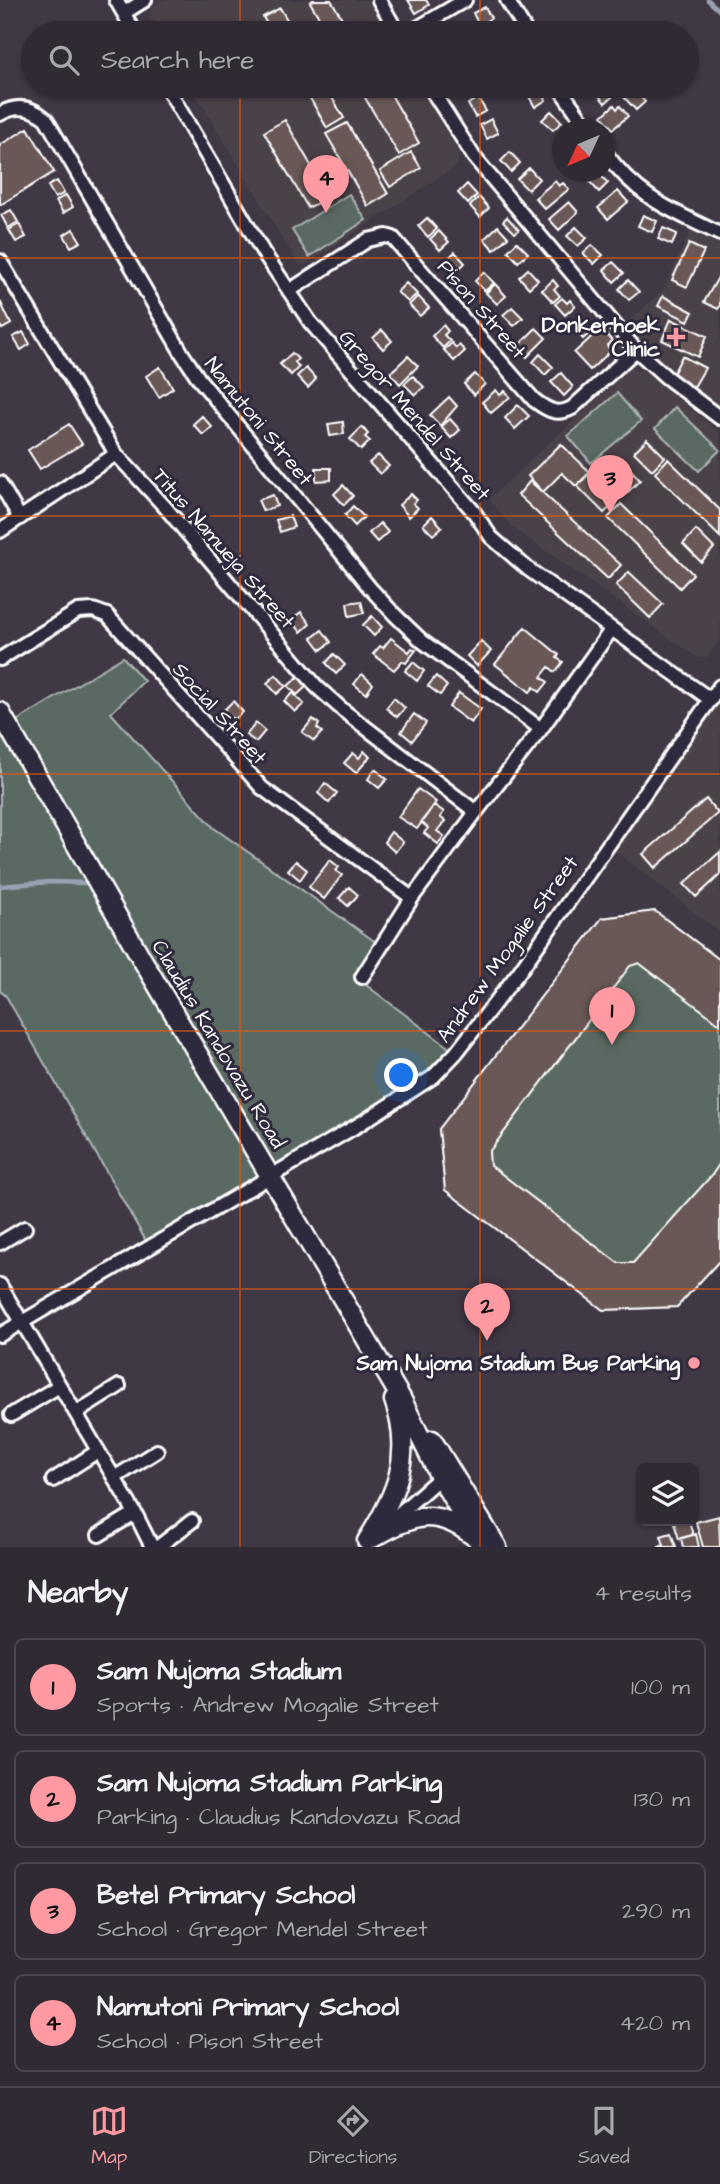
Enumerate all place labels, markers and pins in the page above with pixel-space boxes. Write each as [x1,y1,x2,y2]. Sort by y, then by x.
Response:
pin: 4 [303,155,349,213]
place label: Donkerhoek Clinic [542,311,661,364]
marker: Donkerhoek Clinic [666,327,686,347]
pin: 3 [587,455,633,513]
pin: 1 [589,987,635,1045]
pin: 2 [464,1283,510,1341]
place label: Sam Nujoma Stadium Bus Parking [356,1349,680,1380]
marker: Sam Nujoma Stadium Bus Parking [686,1355,702,1371]

